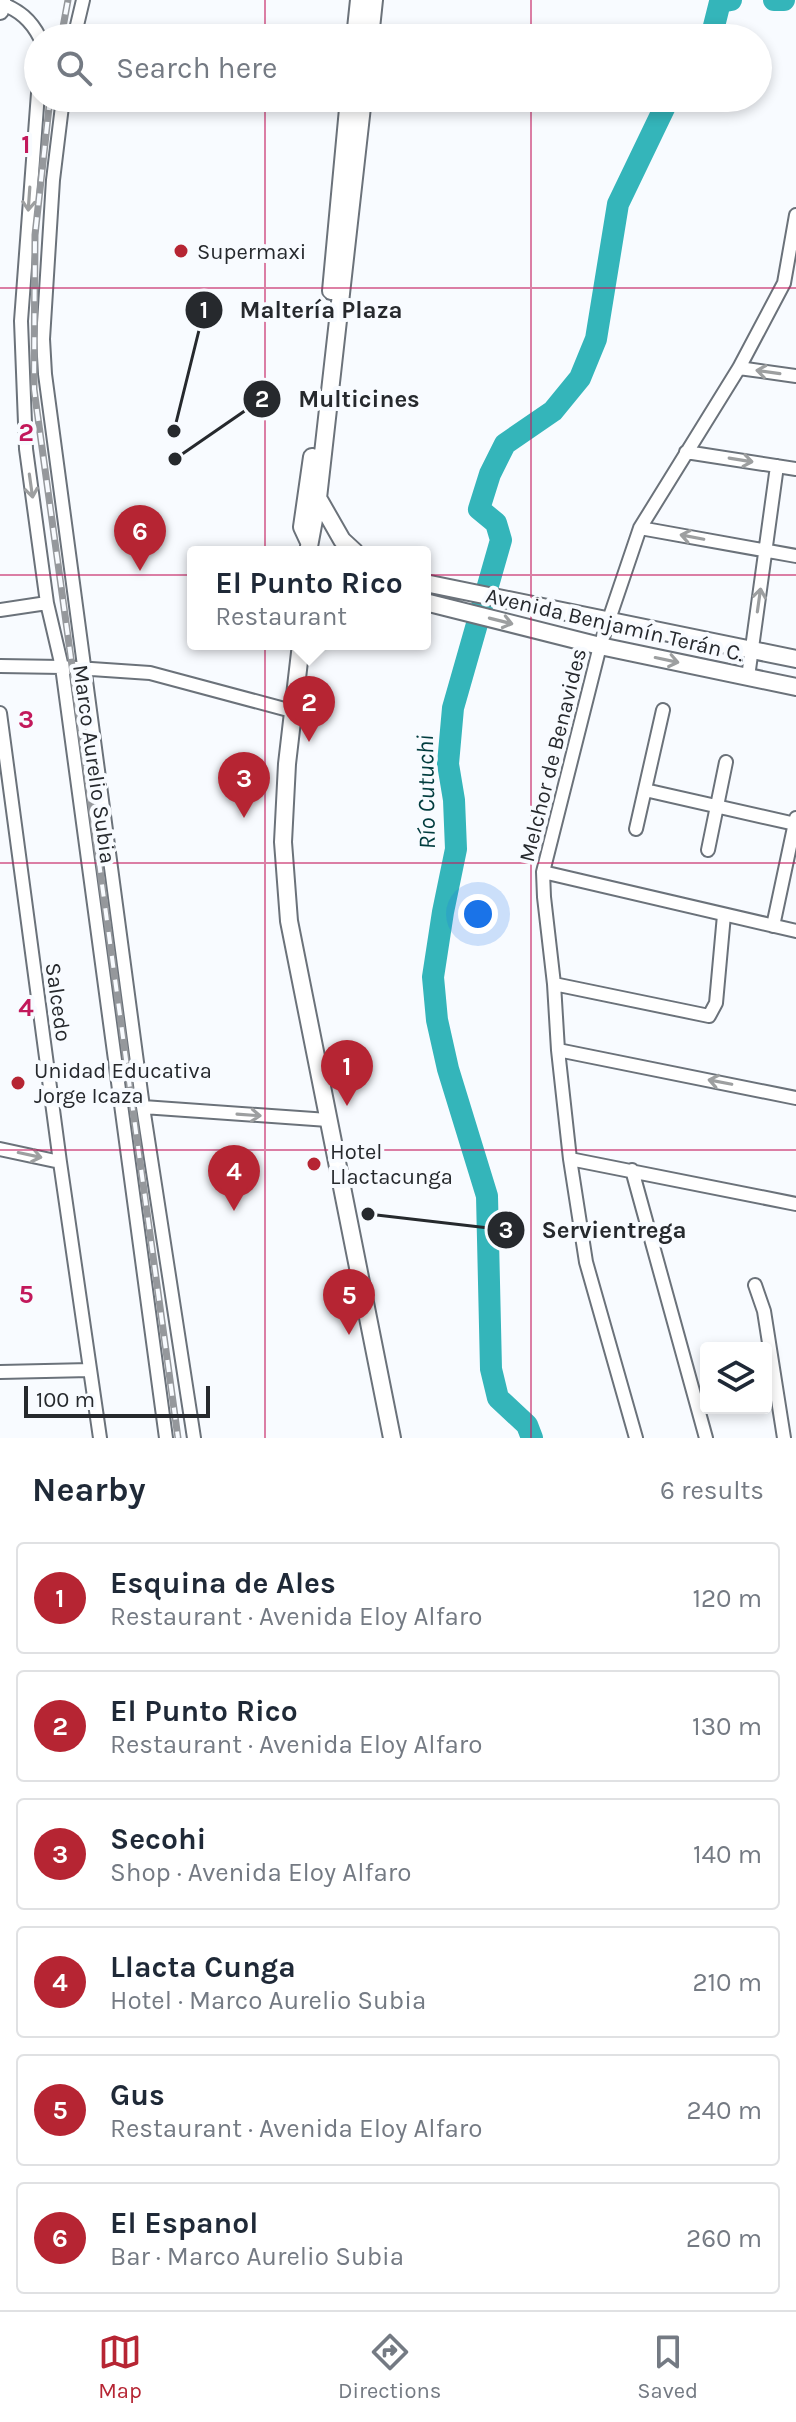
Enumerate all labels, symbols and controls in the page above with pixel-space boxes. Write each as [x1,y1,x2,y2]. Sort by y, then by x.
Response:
search box [24,24,772,112]
icon: search [52,46,96,90]
text: Search here [116,50,277,86]
text: 1 [21,129,31,160]
one-way arrow [21,185,36,212]
place label: Supermaxi [197,239,306,265]
marker: Supermaxi [172,242,190,260]
callout: Maltería Plaza [184,286,419,334]
text: 1 [200,296,208,324]
text: Maltería Plaza [239,296,403,324]
one-way arrow [756,364,781,379]
callout: Multicines [242,375,435,423]
text: 2 [255,385,269,413]
text: Multicines [298,385,420,413]
text: 2 [18,417,34,448]
one-way arrow [728,454,753,469]
one-way arrow [24,473,39,498]
pin: 6 [114,505,166,571]
one-way arrow [679,529,705,544]
popup [187,546,431,650]
text: El Punto Rico [215,565,403,601]
street label: Avenida Benjamín Terán C. [483,583,746,667]
one-way arrow [752,588,767,613]
text: Restaurant [215,601,347,632]
one-way arrow [487,614,513,629]
street label: Melchor de Benavides [514,646,592,865]
one-way arrow [654,653,679,668]
street label: Marco Aurelio Subia [67,663,121,865]
pin: 2 [283,676,335,742]
text: 3 [18,704,34,735]
water label: Río Cutuchi [411,734,441,850]
pin: 3 [218,752,270,818]
your location [458,894,498,934]
street label: Salcedo [40,961,76,1043]
text: 4 [18,992,34,1023]
pin: 1 [321,1040,373,1106]
place label: Unidad Educativa Jorge Icaza [34,1058,212,1109]
marker: Unidad Educativa Jorge Icaza [9,1074,27,1092]
one-way arrow [707,1074,733,1089]
one-way arrow [235,1108,262,1123]
place label: Hotel Llactacunga [330,1139,453,1190]
pin: 4 [208,1145,260,1211]
one-way arrow [17,1148,42,1163]
marker: Hotel Llactacunga [305,1155,323,1173]
callout: Servientrega [486,1206,703,1254]
text: 3 [499,1216,513,1244]
text: Servientrega [541,1216,687,1244]
pin: 5 [323,1269,375,1335]
text: 5 [18,1279,34,1310]
map controls [700,1342,772,1414]
button: layers [700,1342,772,1414]
scale bar [24,1382,210,1418]
text: 100 m [36,1387,95,1413]
text: Nearby [32,1470,146,1510]
text: 6 results [660,1475,764,1506]
text: Esquina de Ales [110,1565,336,1601]
text: 1 [55,1583,65,1614]
text: 120 m [692,1583,762,1614]
text: Restaurant · Avenida Eloy Alfaro [110,1601,482,1632]
text: El Punto Rico [110,1693,298,1729]
text: 2 [52,1711,68,1742]
text: 130 m [692,1711,762,1742]
text: Restaurant · Avenida Eloy Alfaro [110,1729,482,1760]
text: Secohi [110,1821,206,1857]
text: 3 [52,1839,68,1870]
text: 140 m [693,1839,762,1870]
text: Shop · Avenida Eloy Alfaro [110,1857,411,1888]
text: Llacta Cunga [110,1949,296,1985]
text: 4 [52,1967,68,1998]
text: 210 m [692,1967,762,1998]
text: Hotel · Marco Aurelio Subia [110,1985,426,2016]
text: Gus [110,2077,165,2113]
text: 5 [52,2095,68,2126]
text: 240 m [686,2095,762,2126]
text: Restaurant · Avenida Eloy Alfaro [110,2113,482,2144]
text: El Espanol [110,2205,258,2241]
text: 6 [52,2223,68,2254]
text: 260 m [686,2223,762,2254]
text: Bar · Marco Aurelio Subia [110,2241,404,2272]
tab: Map [98,2330,142,2404]
tab: Directions [338,2330,441,2404]
tab: Saved [637,2330,698,2404]

